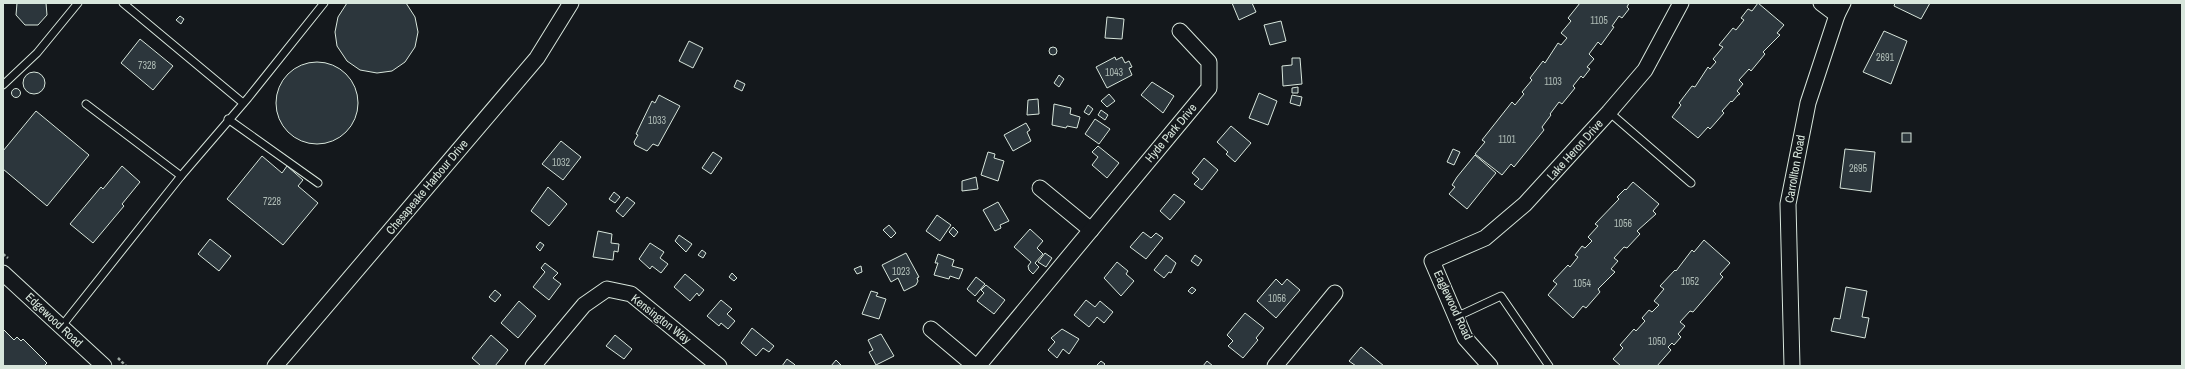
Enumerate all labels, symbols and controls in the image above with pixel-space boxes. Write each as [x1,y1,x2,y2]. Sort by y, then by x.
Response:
house number: 1105 [1590,14,1608,27]
house number: 2691 [1876,51,1895,64]
house number: 7328 [138,59,157,72]
house number: 1043 [1105,66,1124,79]
house number: 1103 [1544,75,1562,88]
street label: Hyde Park Drive [1142,100,1200,166]
house number: 1033 [648,114,667,127]
street label: Lake Heron Drive [1543,116,1607,184]
house number: 1101 [1498,133,1516,146]
street label: Carrollton Road [1781,134,1809,204]
street label: Chesapeake Harbour Drive [382,136,472,238]
house number: 1032 [552,156,571,169]
house number: 2695 [1849,162,1868,175]
house number: 7228 [263,195,282,208]
house number: 1056 [1614,217,1633,230]
house number: 1023 [892,265,911,278]
street label: Eaglewood Road [1430,268,1476,342]
house number: 1052 [1681,275,1700,288]
house number: 1054 [1573,277,1592,290]
street label: Edgewood Road [22,289,86,351]
street label: Kensington Way [628,291,694,347]
house number: 1056 [1268,292,1287,305]
house number: 1050 [1648,335,1667,348]

